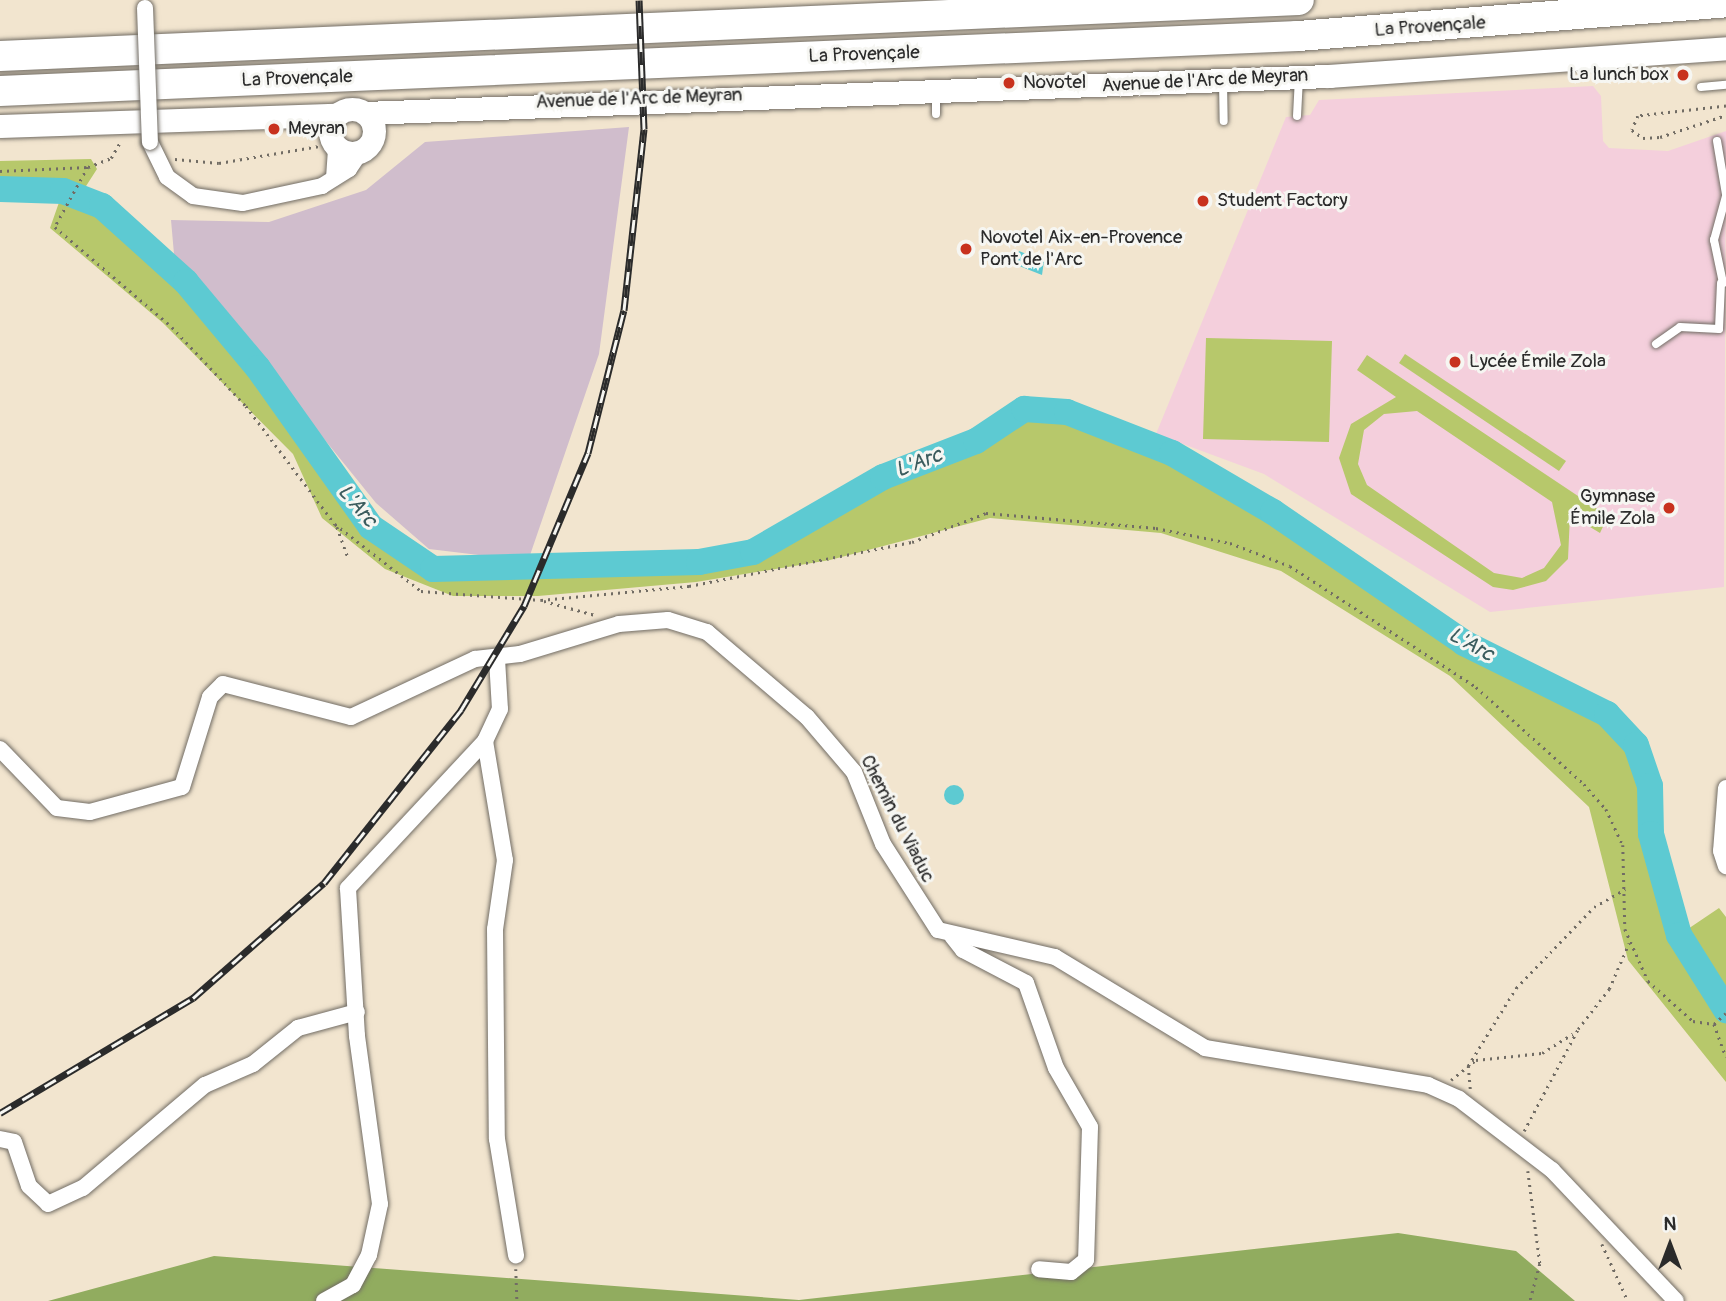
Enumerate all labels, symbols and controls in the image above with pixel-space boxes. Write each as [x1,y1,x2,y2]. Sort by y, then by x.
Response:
street label: La Provençale [1374,12,1486,42]
street label: La Provençale [808,42,920,68]
street label: Avenue de l'Arc de Meyran [1101,64,1309,98]
place label: La lunch box [1569,64,1669,86]
street label: La Provençale [241,66,353,92]
marker: La lunch box [1675,67,1691,83]
place label: Novotel [1023,72,1086,94]
marker: Novotel [1001,75,1017,91]
street label: Avenue de l'Arc de Meyran [535,84,743,114]
place label: Meyran [288,118,345,140]
marker: Meyran [266,121,282,137]
place label: Student Factory [1217,190,1348,212]
marker: Student Factory [1195,193,1211,209]
place label: Novotel Aix-en-Provence Pont de l'Arc [980,227,1182,271]
marker: Novotel Aix-en-Provence Pont de l'Arc [958,241,974,257]
place label: Lycée Émile Zola [1469,351,1606,373]
marker: Lycée Émile Zola [1447,354,1463,370]
water label: L'Arc [892,443,946,483]
water label: L'Arc [332,480,382,532]
place label: Gymnase Émile Zola [1570,486,1655,530]
marker: Gymnase Émile Zola [1661,500,1677,516]
water label: L'Arc [1444,622,1498,668]
street label: Chemin du Viaduc [855,752,939,886]
north arrow [1635,1210,1705,1280]
text: N [1664,1212,1676,1236]

